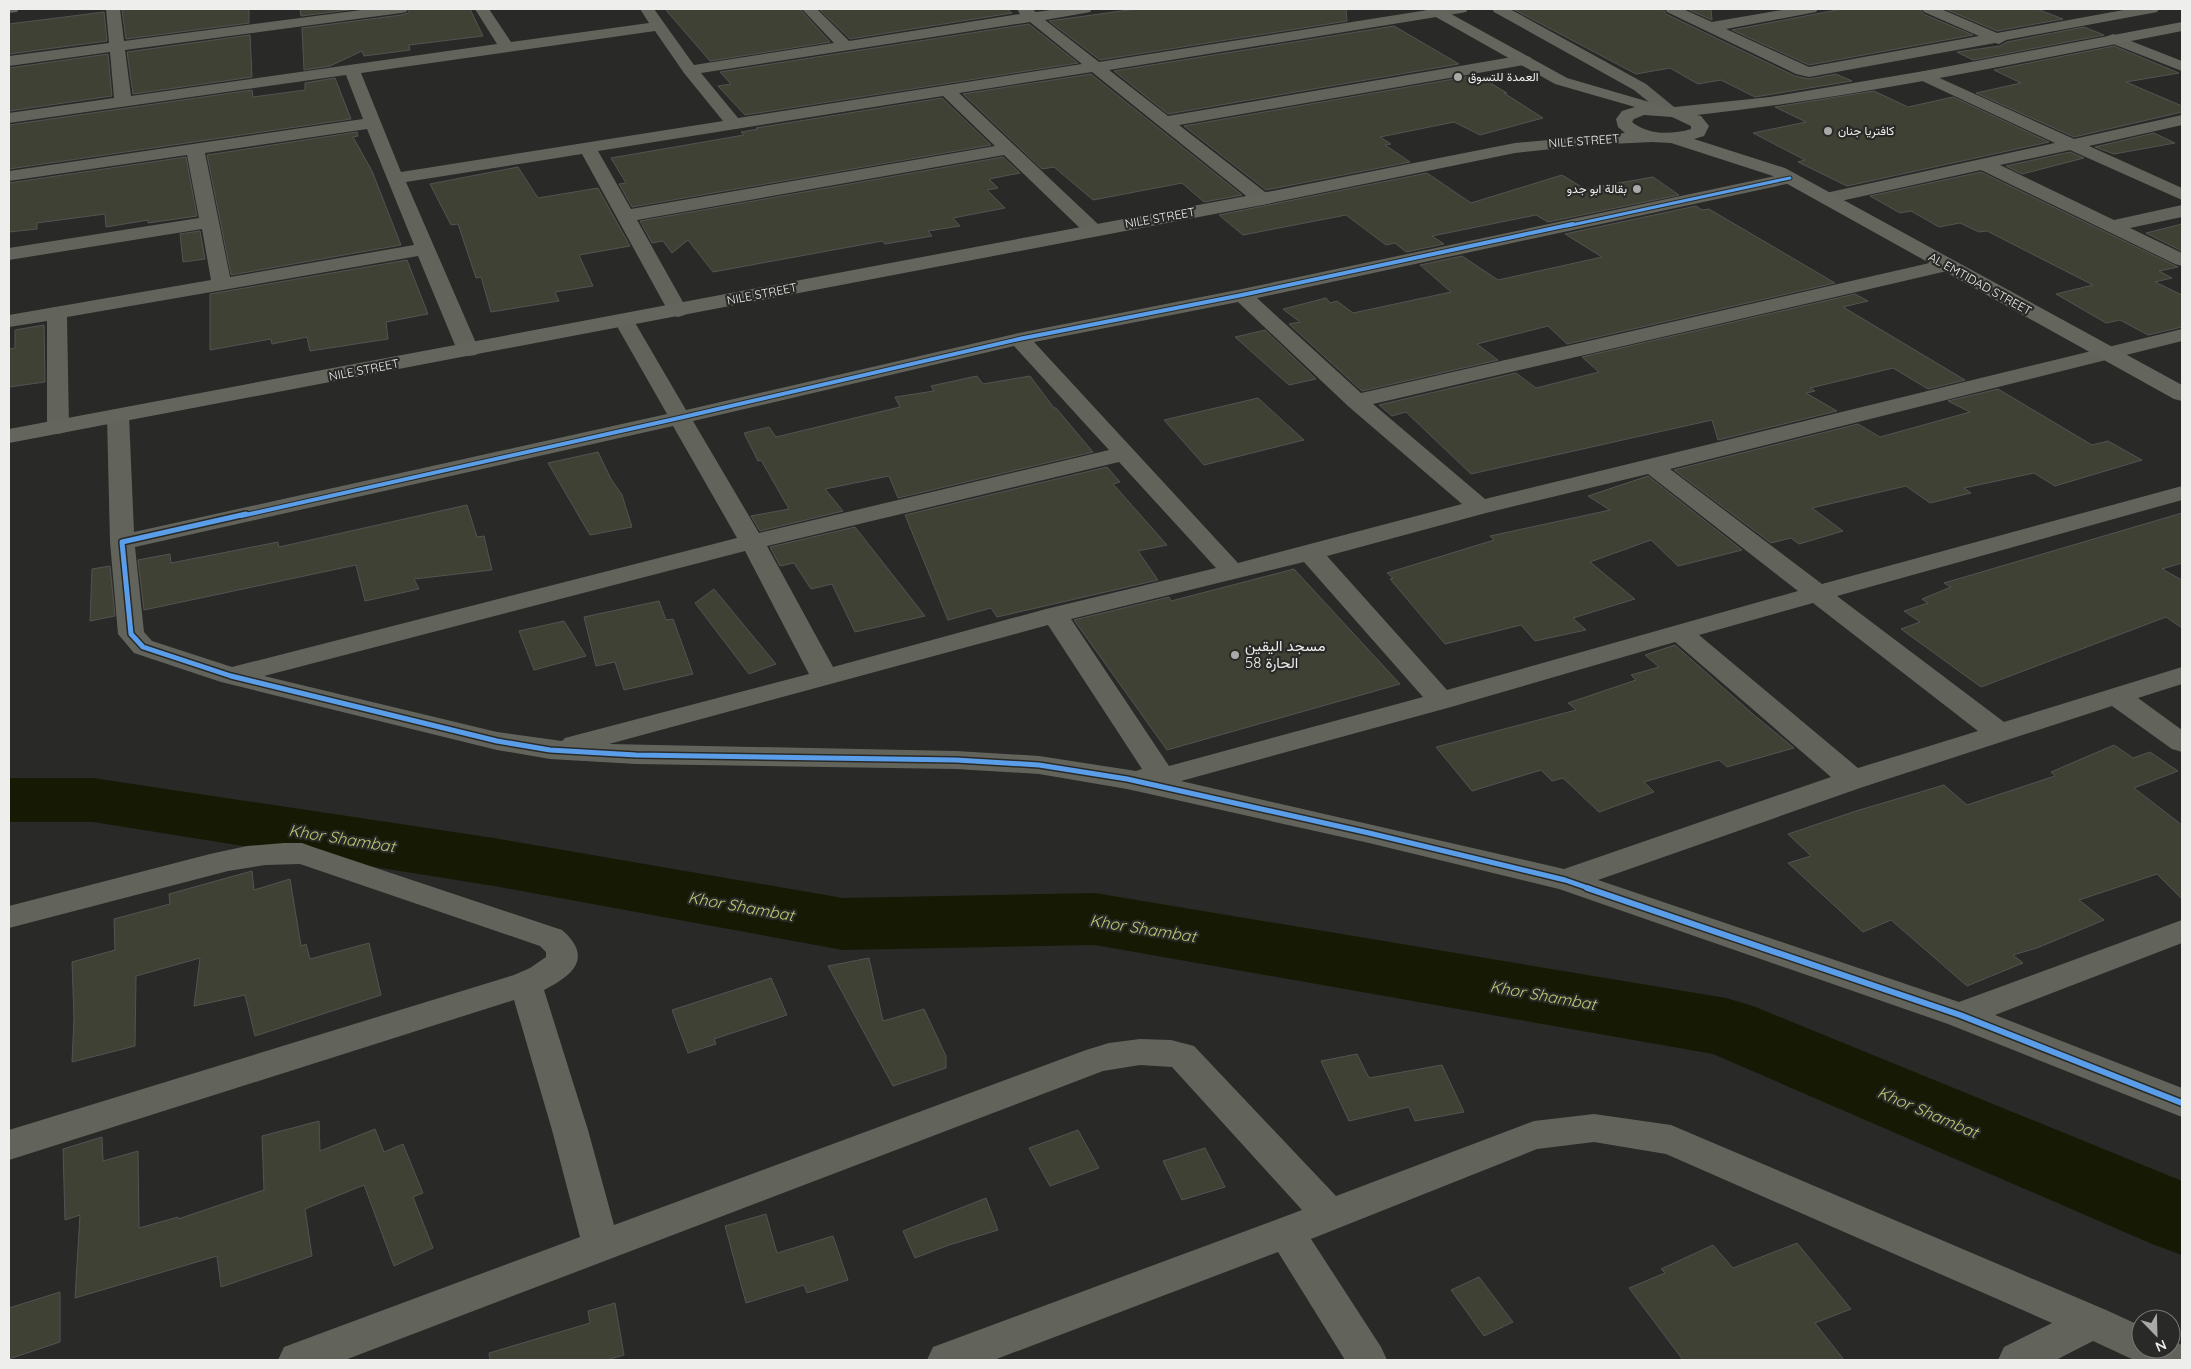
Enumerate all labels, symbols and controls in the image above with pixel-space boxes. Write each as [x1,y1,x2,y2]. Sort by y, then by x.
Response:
place label: العمدة للتسوق [1468,69,1539,85]
marker: العمدة للتسوق [1452,71,1464,83]
place label: كافتريا جنان [1838,123,1894,139]
marker: كافتريا جنان [1822,125,1834,137]
street label: NILE STREET [1548,131,1620,150]
place label: بقالة ابو جدو [1567,181,1627,197]
marker: بقالة ابو جدو [1631,183,1643,195]
street label: NILE STREET [1124,204,1196,231]
street label: AL EMTIDAD STREET [1926,249,2034,318]
street label: NILE STREET [726,279,798,308]
street label: NILE STREET [328,355,400,384]
place label: مسجد اليقين الحارة 58 [1245,636,1325,672]
marker: مسجد اليقين الحارة 58 [1229,649,1241,661]
water label: Khor Shambat [287,820,398,857]
water label: Khor Shambat [686,887,797,925]
water label: Khor Shambat [1088,910,1199,947]
water label: Khor Shambat [1488,976,1599,1014]
water label: Khor Shambat [1875,1082,1983,1143]
north arrow [2131,1309,2181,1359]
text: N [2153,1336,2169,1356]

